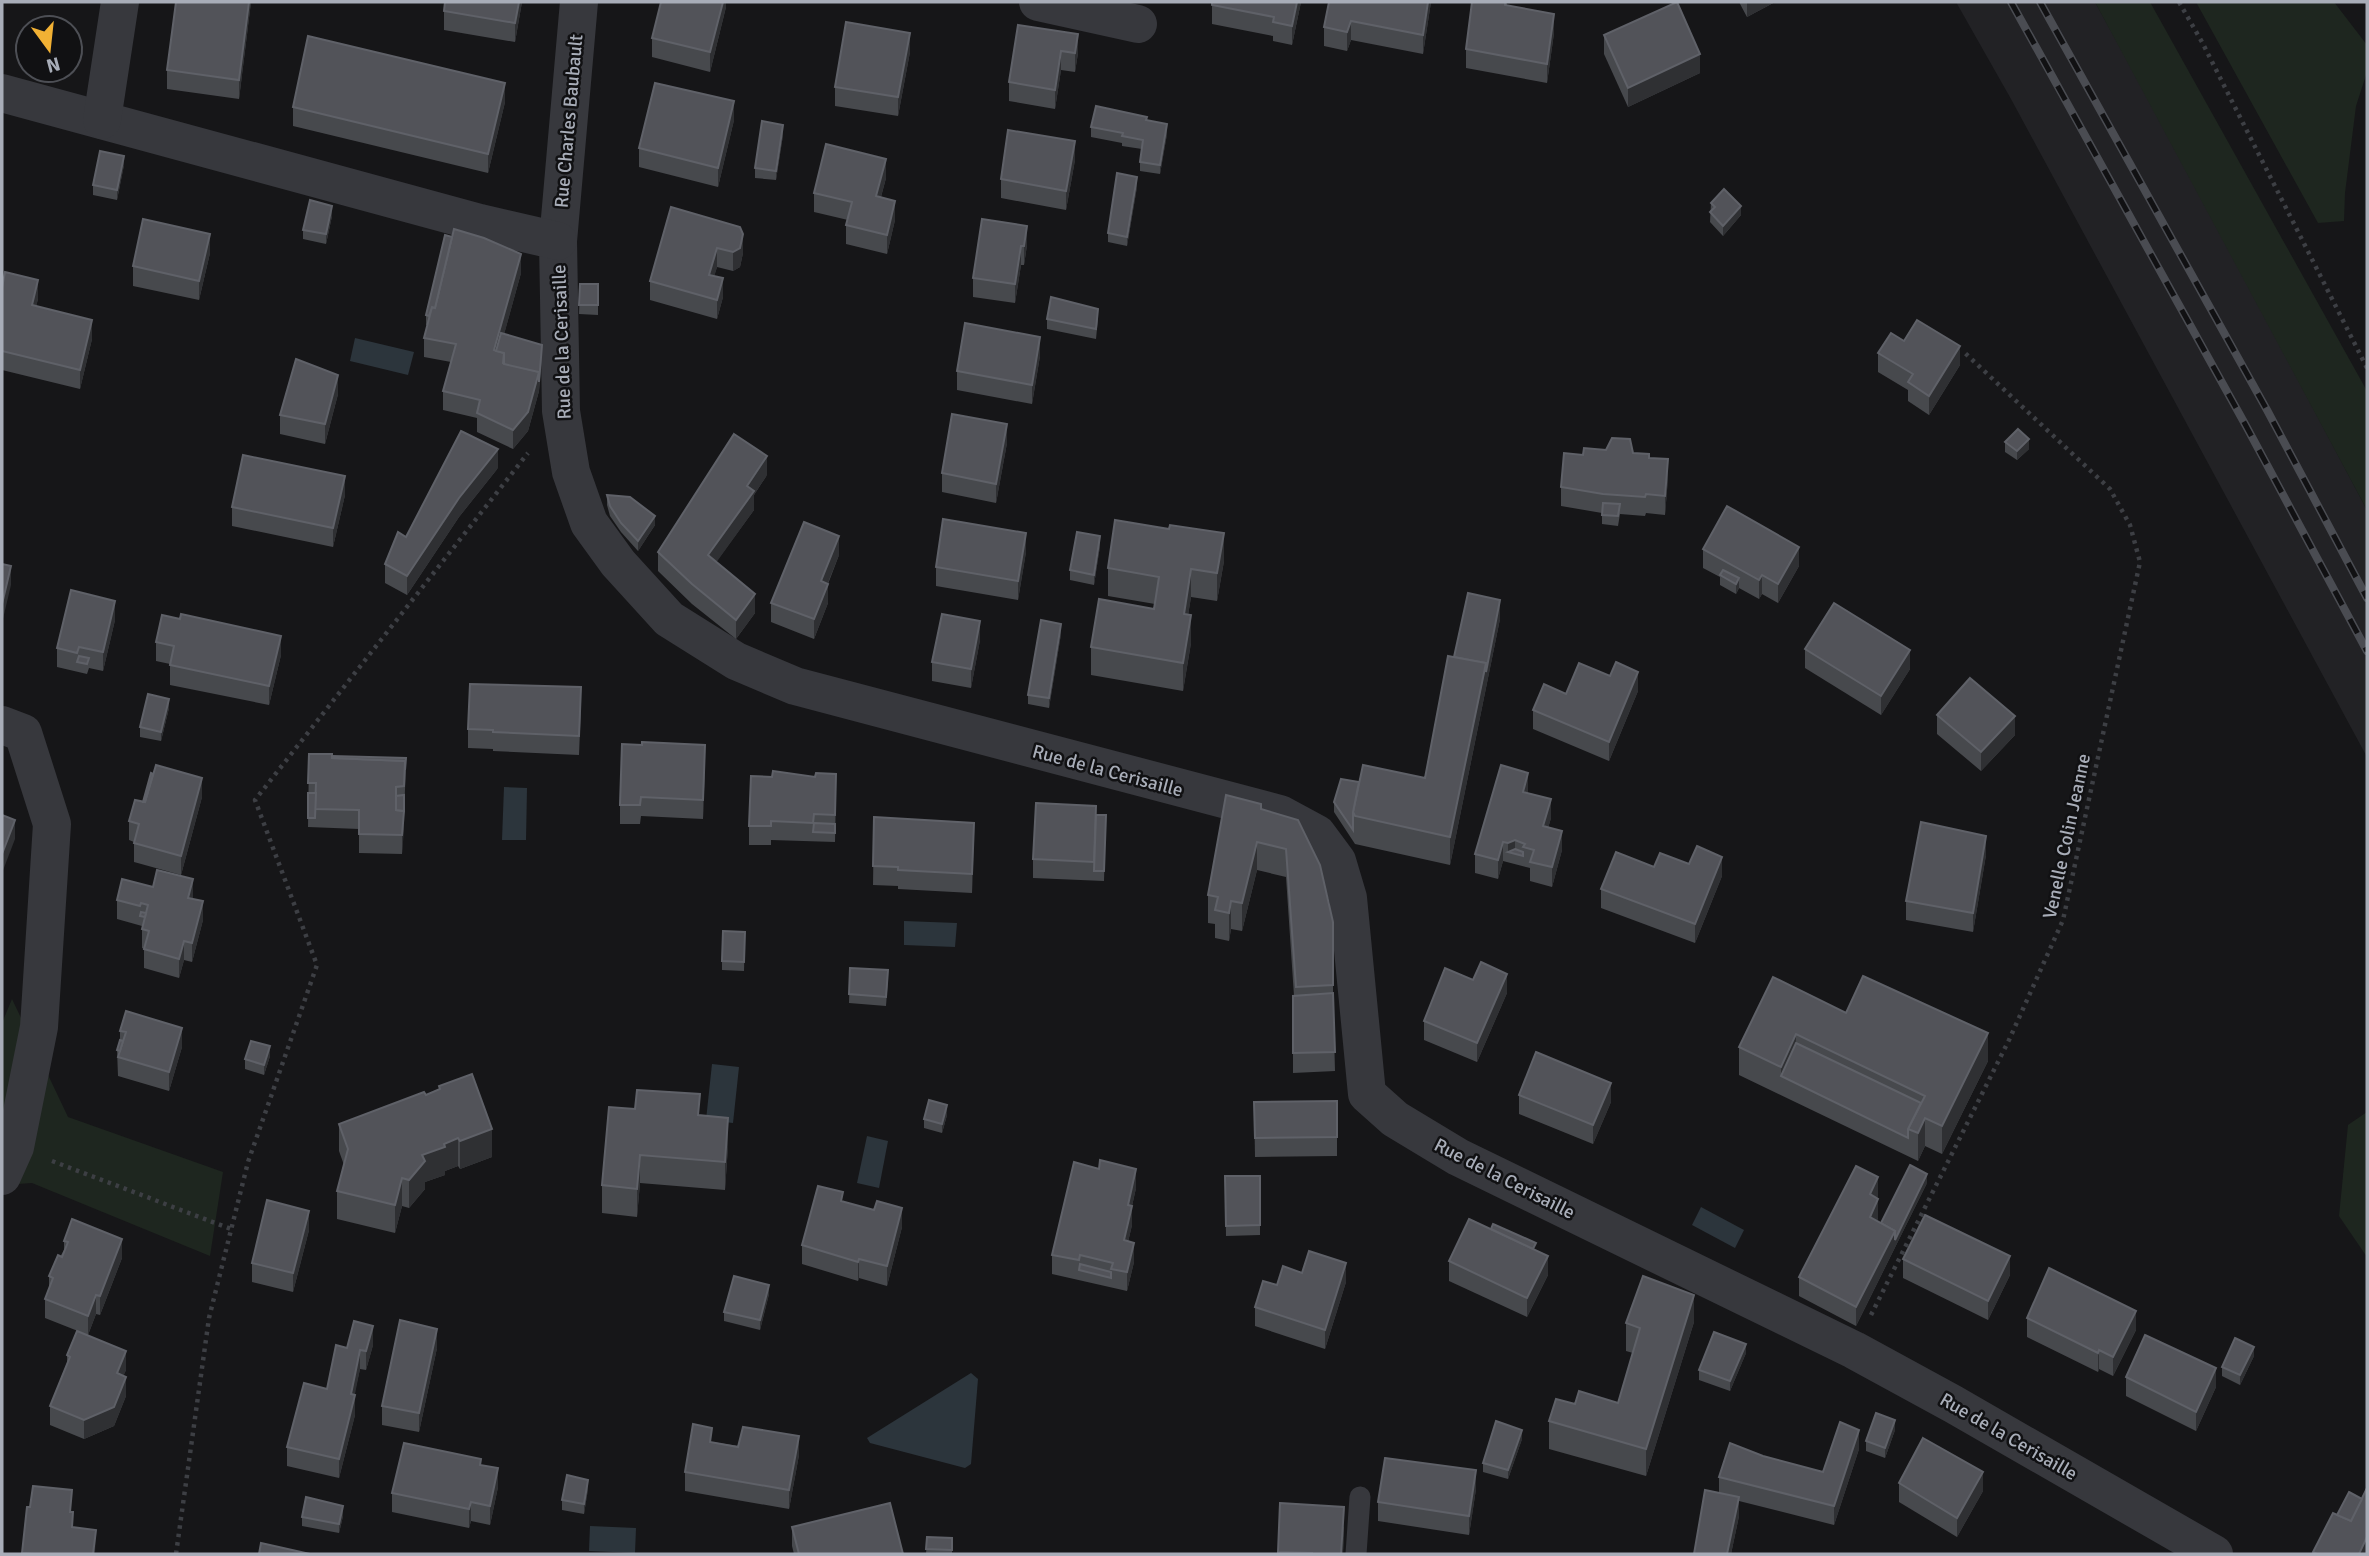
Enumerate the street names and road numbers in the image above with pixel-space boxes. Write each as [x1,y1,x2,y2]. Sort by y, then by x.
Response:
street label: Rue Charles Baubault [549,33,589,209]
street label: Rue de la Cerisaille [547,264,577,420]
street label: Rue de la Cerisaille [1030,739,1186,803]
street label: Venelle Colin Jeanne [2038,752,2096,921]
street label: Rue de la Cerisaille [1430,1133,1579,1225]
street label: Rue de la Cerisaille [1935,1388,2082,1486]

